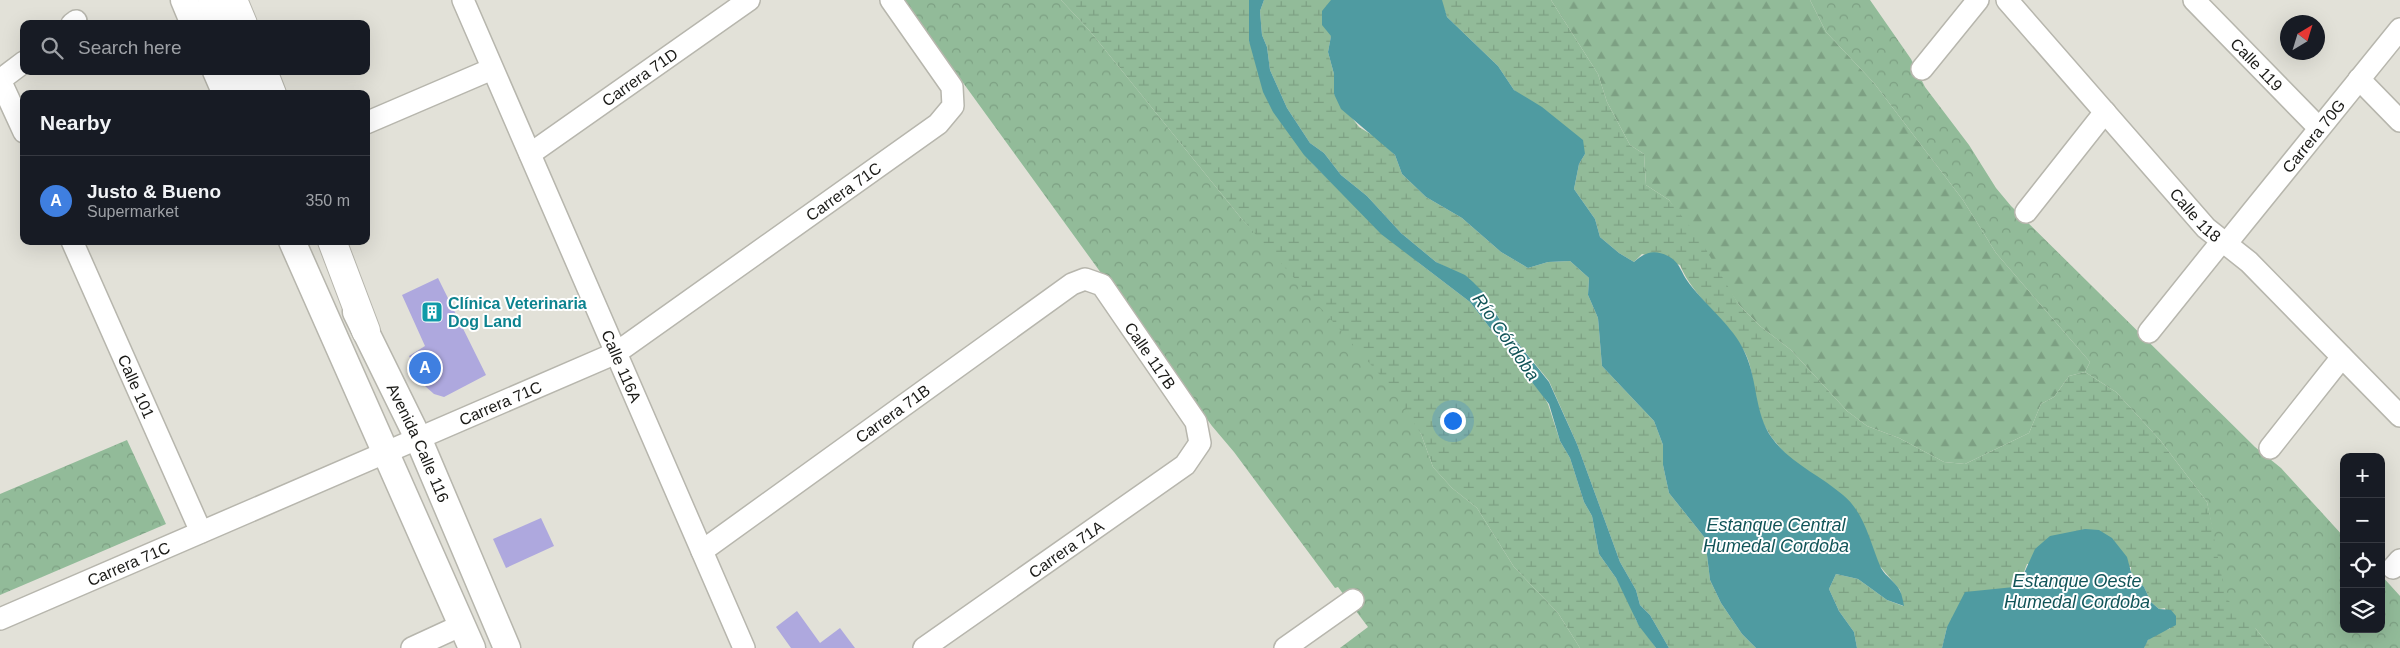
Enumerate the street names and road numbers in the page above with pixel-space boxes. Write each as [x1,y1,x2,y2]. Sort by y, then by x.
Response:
street label: Calle 119 [2227,35,2286,95]
street label: Carrera 71D [599,45,681,110]
street label: Carrera 70G [2279,96,2348,176]
street label: Carrera 71C [803,159,884,224]
street label: Calle 118 [2166,185,2224,245]
street label: Calle 117B [1121,319,1179,393]
street label: Calle 116A [598,327,645,405]
street label: Calle 101 [114,352,158,421]
street label: Carrera 71C [457,378,544,429]
street label: Avenida Calle 116 [384,381,452,505]
street label: Carrera 71B [853,381,933,446]
street label: Carrera 71A [1026,517,1107,581]
street label: Carrera 71C [85,539,173,589]

